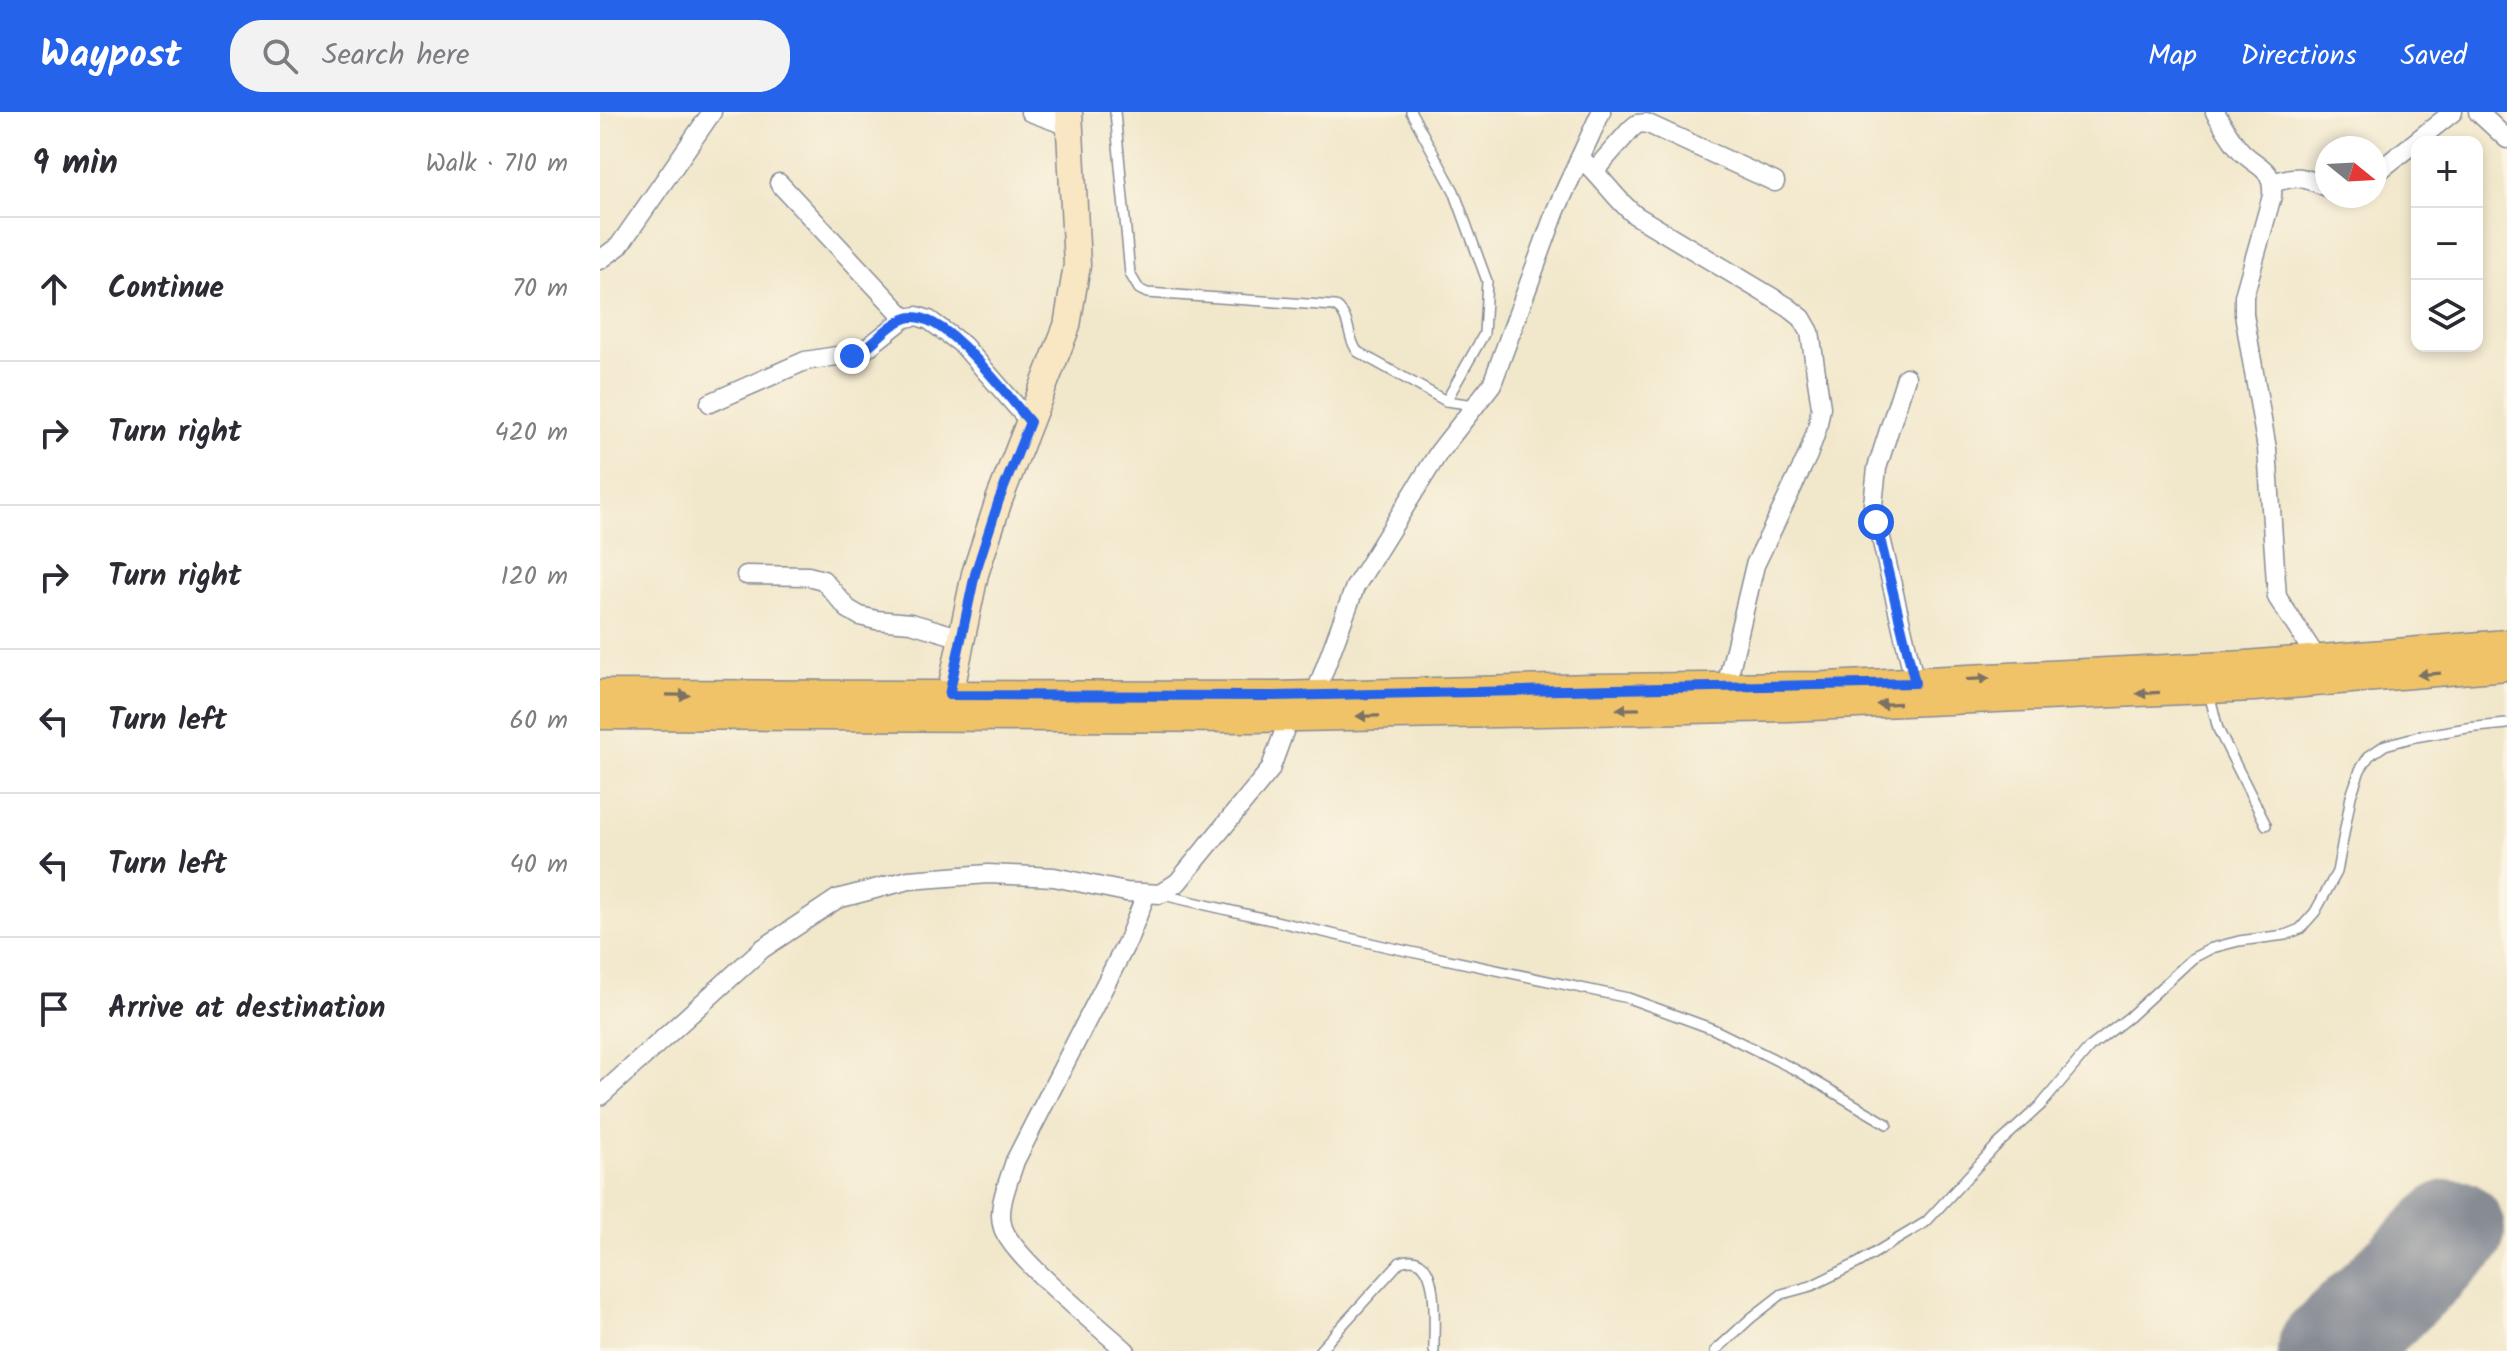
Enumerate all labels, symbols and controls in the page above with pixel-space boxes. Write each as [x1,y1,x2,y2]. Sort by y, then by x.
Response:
search box [230,20,790,92]
text: Waypost [40,26,182,86]
text: Search here [322,32,470,80]
icon: search [258,34,302,78]
text: Map [2148,34,2197,79]
text: Directions [2241,34,2357,79]
text: Saved [2401,34,2467,79]
north arrow [2315,136,2387,208]
map controls [2411,136,2483,352]
button: + [2411,136,2483,208]
text: 9 min [32,137,118,191]
text: Walk · 710 m [426,143,568,185]
button: − [2411,208,2483,280]
text: Continue [108,265,224,313]
icon: ahead [32,267,76,311]
text: 70 m [512,268,568,310]
button: layers [2411,280,2483,352]
route end [834,338,870,374]
text: Turn right [108,409,241,457]
icon: right [32,411,76,455]
text: 420 m [494,412,568,454]
route start [1858,504,1894,540]
text: Turn right [108,553,241,601]
icon: right [32,555,76,599]
text: 120 m [501,556,568,598]
one-way arrow [2416,668,2441,681]
one-way arrow [1966,673,1991,686]
one-way arrow [2135,686,2160,699]
one-way arrow [666,689,691,701]
text: Turn left [108,697,227,745]
one-way arrow [1875,698,1900,711]
icon: left [32,699,76,743]
text: 60 m [509,700,568,742]
one-way arrow [1615,703,1640,715]
one-way arrow [1355,710,1380,723]
text: Turn left [108,841,227,889]
icon: left [32,843,76,887]
text: 40 m [510,844,568,886]
text: Arrive at destination [108,985,385,1033]
icon: arrive [32,987,76,1031]

